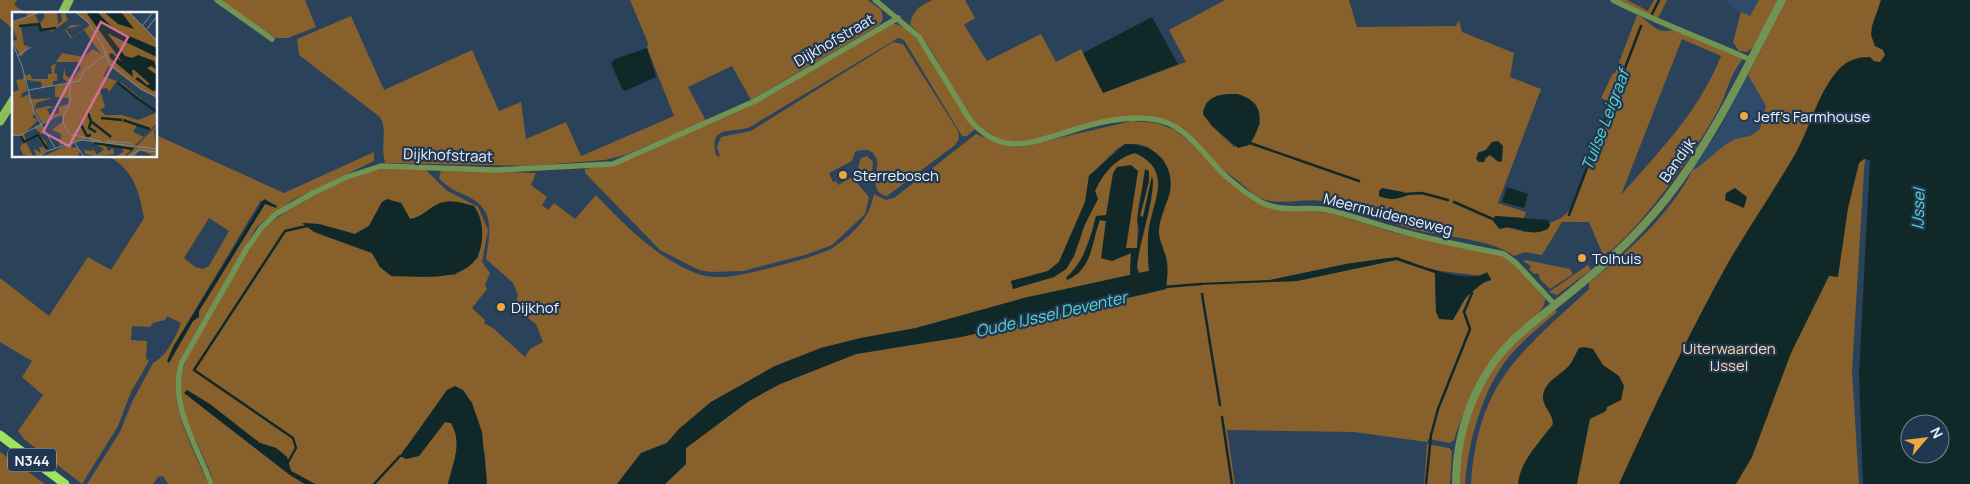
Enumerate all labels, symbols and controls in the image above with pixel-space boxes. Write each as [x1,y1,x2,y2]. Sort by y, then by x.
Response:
street label: Dijkhofstraat [790,9,878,71]
inset map [12,12,158,158]
water label: Tuilse Leigraaf [1576,63,1636,174]
place label: Jeff's Farmhouse [1754,106,1870,127]
marker: Jeff's Farmhouse [1738,110,1750,122]
street label: Bandijk [1654,133,1700,186]
street label: Dijkhofstraat [403,143,493,167]
place label: Sterrebosch [853,165,939,186]
marker: Sterrebosch [837,169,849,181]
water label: IJssel [1906,186,1930,230]
street label: Meermuidenseweg [1321,188,1455,240]
place label: Tolhuis [1592,248,1641,269]
marker: Tolhuis [1576,252,1588,264]
water label: Oude IJssel Deventer [973,285,1131,342]
place label: Dijkhof [511,297,560,318]
marker: Dijkhof [495,301,507,313]
park label: Uiterwaarden IJssel [1682,338,1776,376]
north arrow [1900,414,1950,464]
text: N [1926,424,1948,442]
road number: N344 [8,448,56,472]

